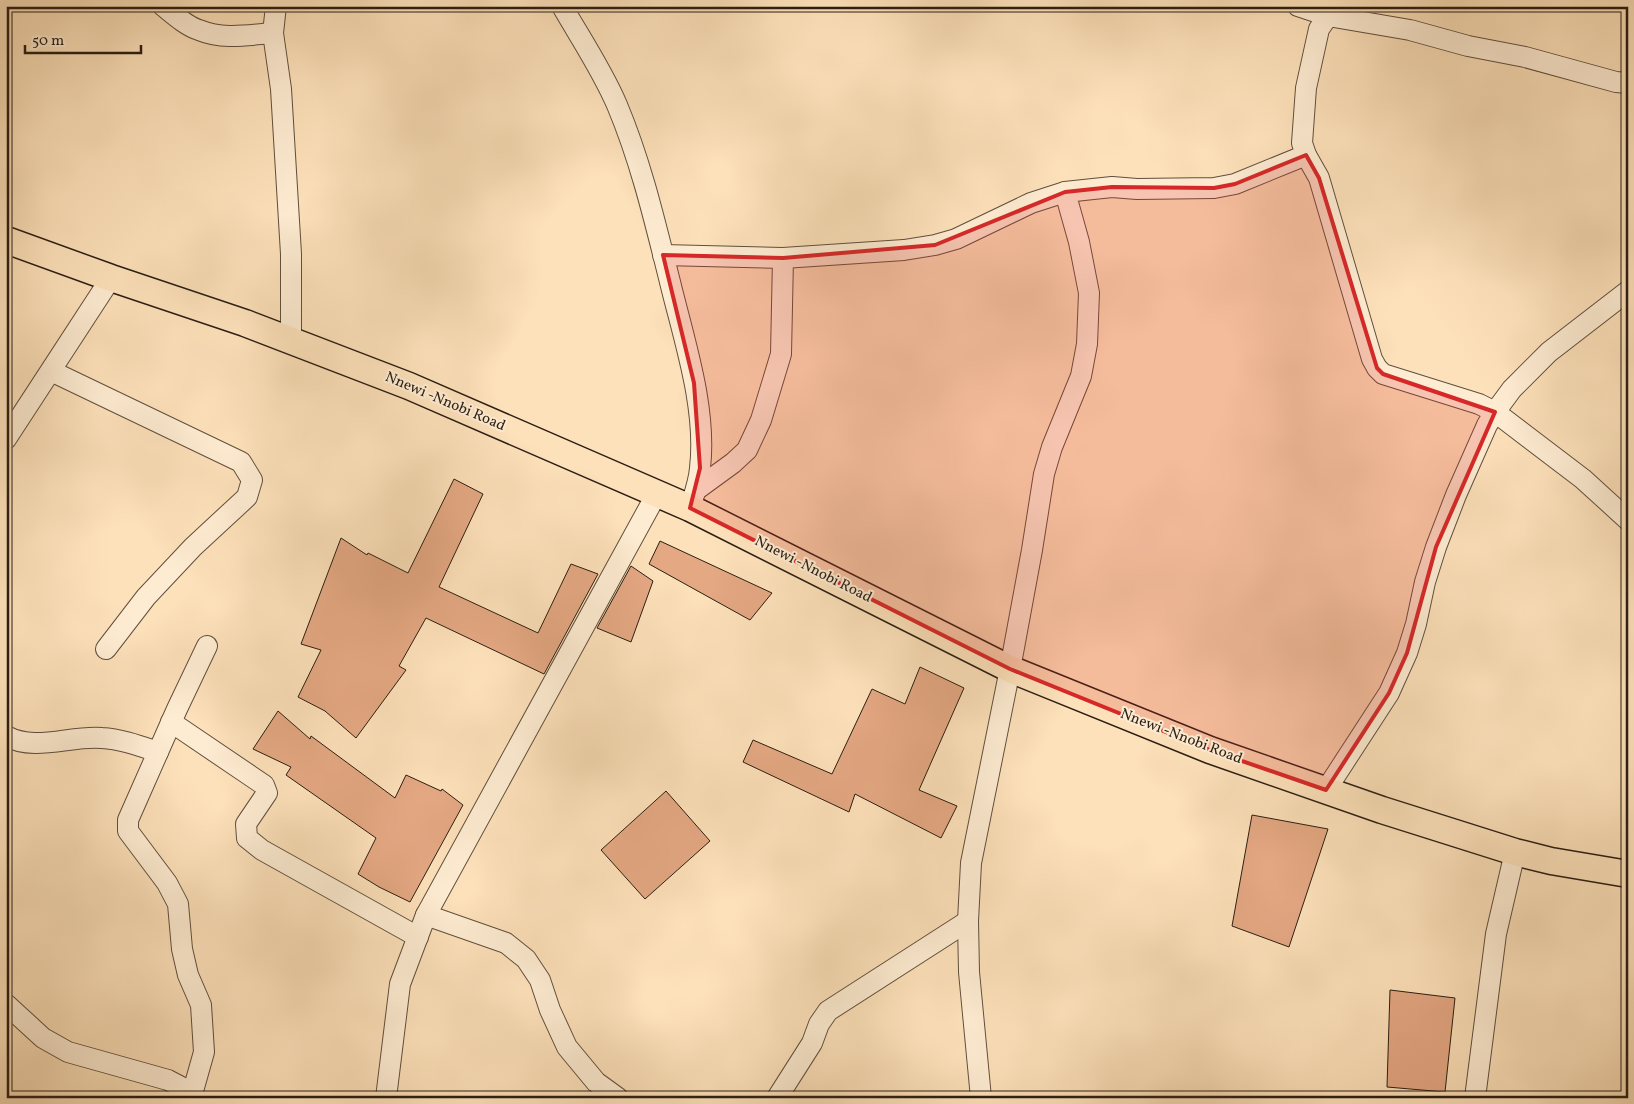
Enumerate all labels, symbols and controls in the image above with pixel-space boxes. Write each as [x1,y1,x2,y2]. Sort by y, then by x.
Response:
scale bar [25,22,141,54]
text: 50 m [32,31,64,52]
street label: Nnewi -Nnobi Road [381,367,509,437]
street label: Nnewi -Nnobi Road [751,531,875,609]
street label: Nnewi -Nnobi Road [1117,704,1245,770]

